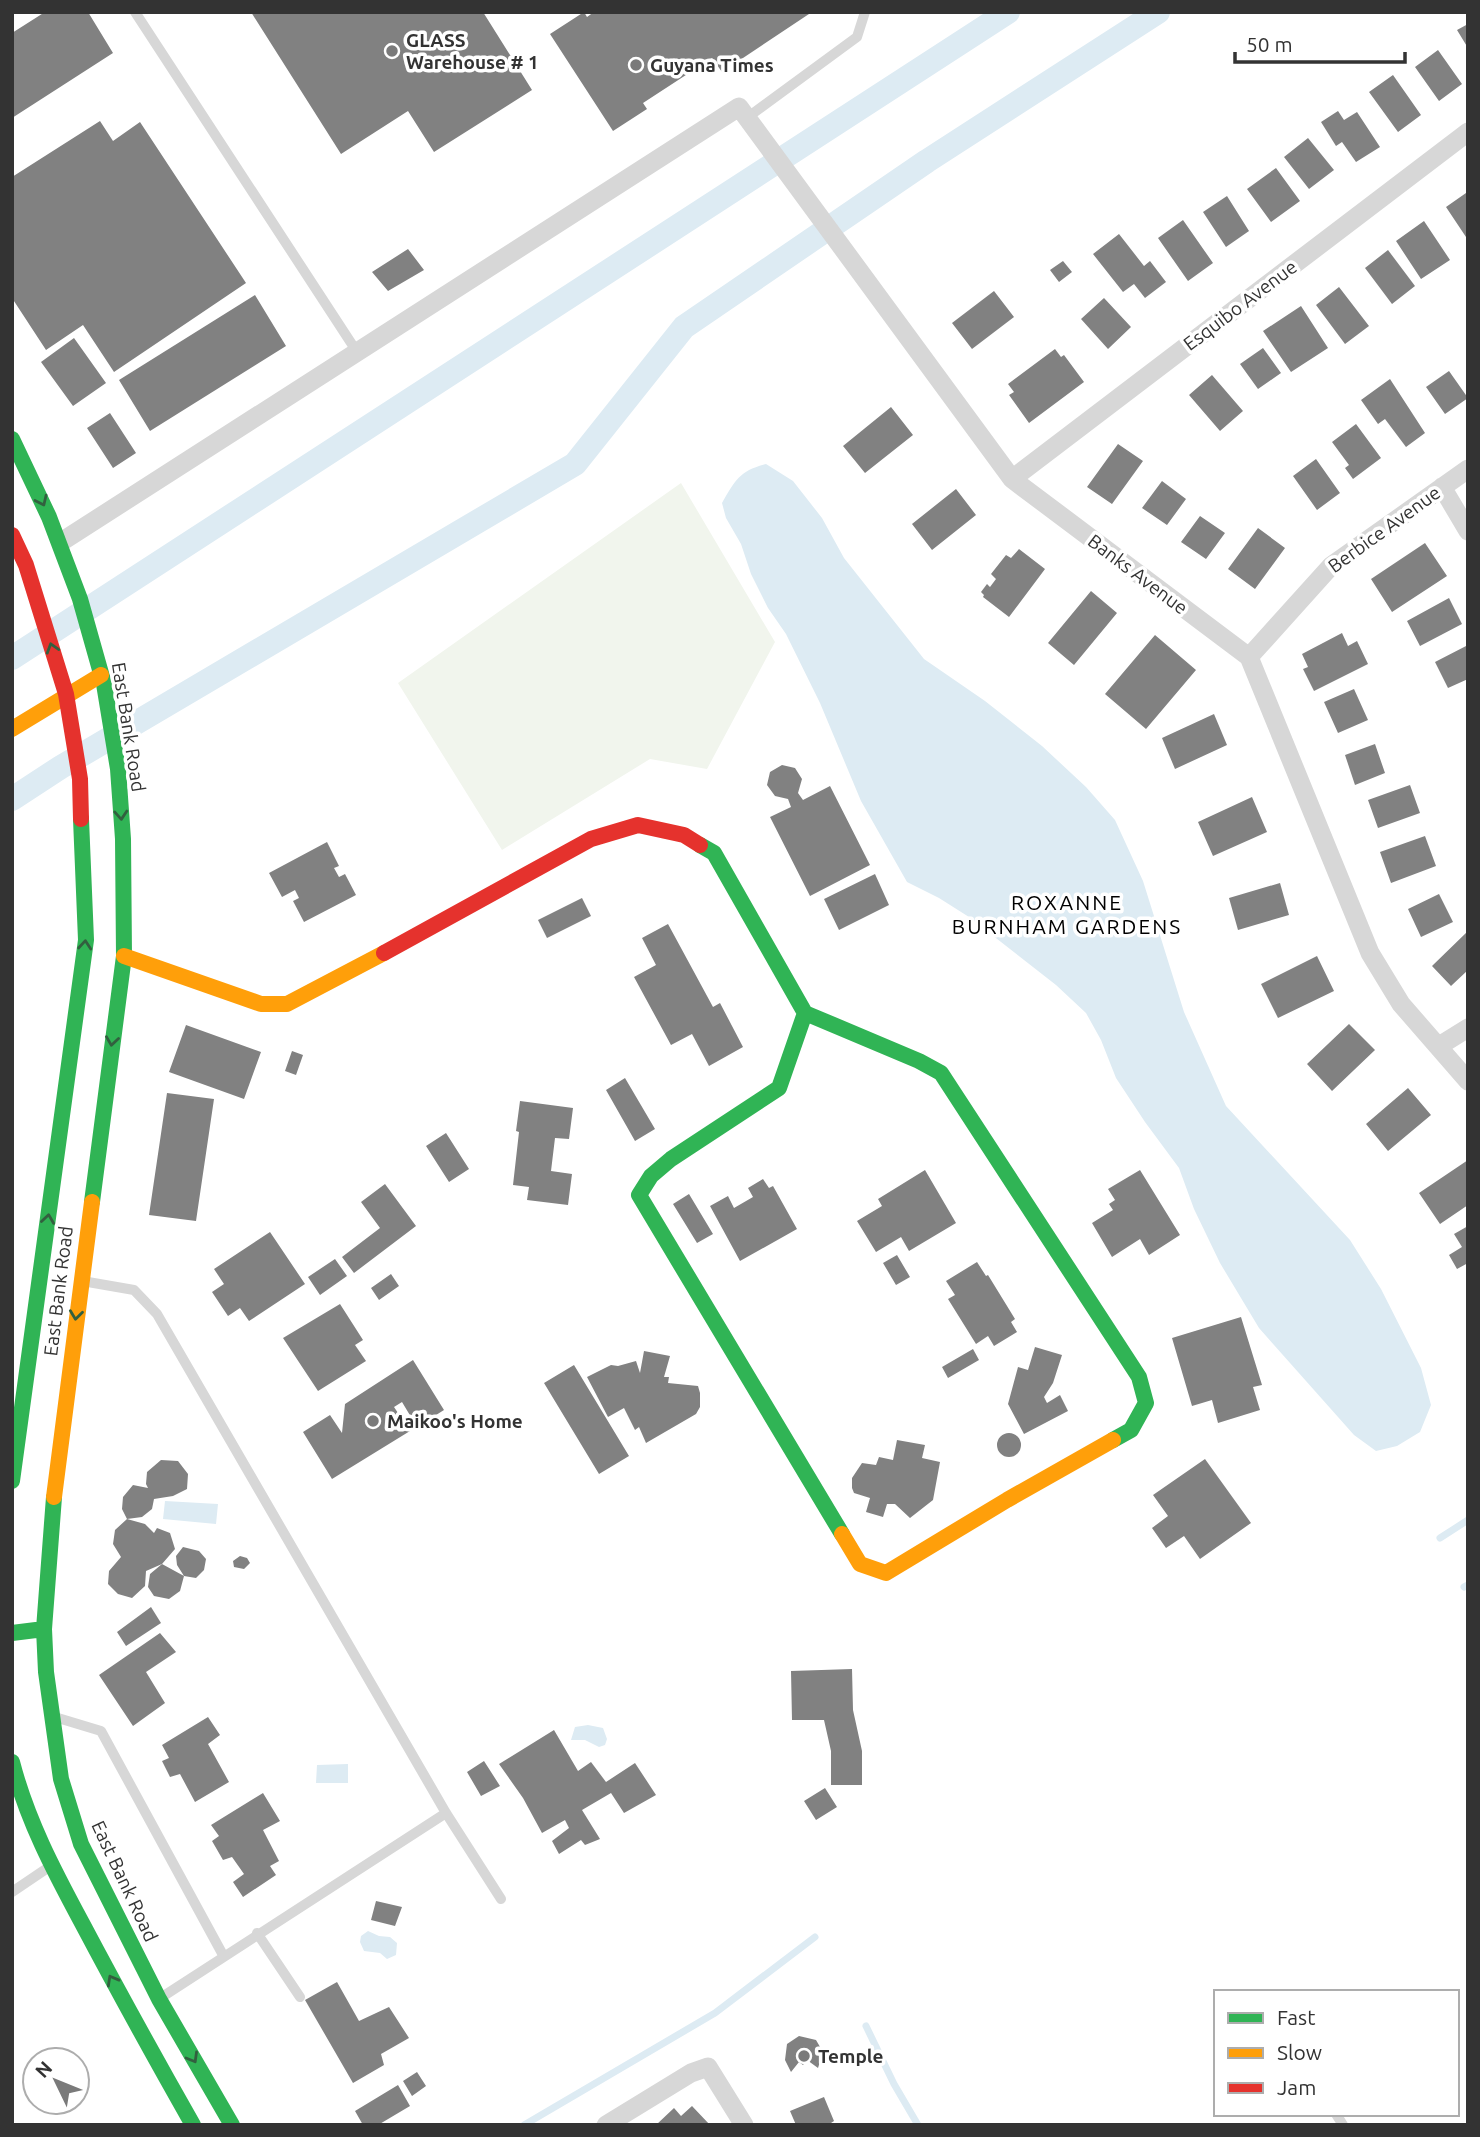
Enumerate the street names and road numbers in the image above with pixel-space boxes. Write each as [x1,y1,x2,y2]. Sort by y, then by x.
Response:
street label: Esquibo Avenue [1179,255,1301,355]
street label: Berbice Avenue [1324,481,1444,577]
street label: Banks Avenue [1084,529,1192,619]
street label: East Bank Road [108,661,150,793]
street label: East Bank Road [39,1225,77,1357]
street label: East Bank Road [87,1817,163,1945]

